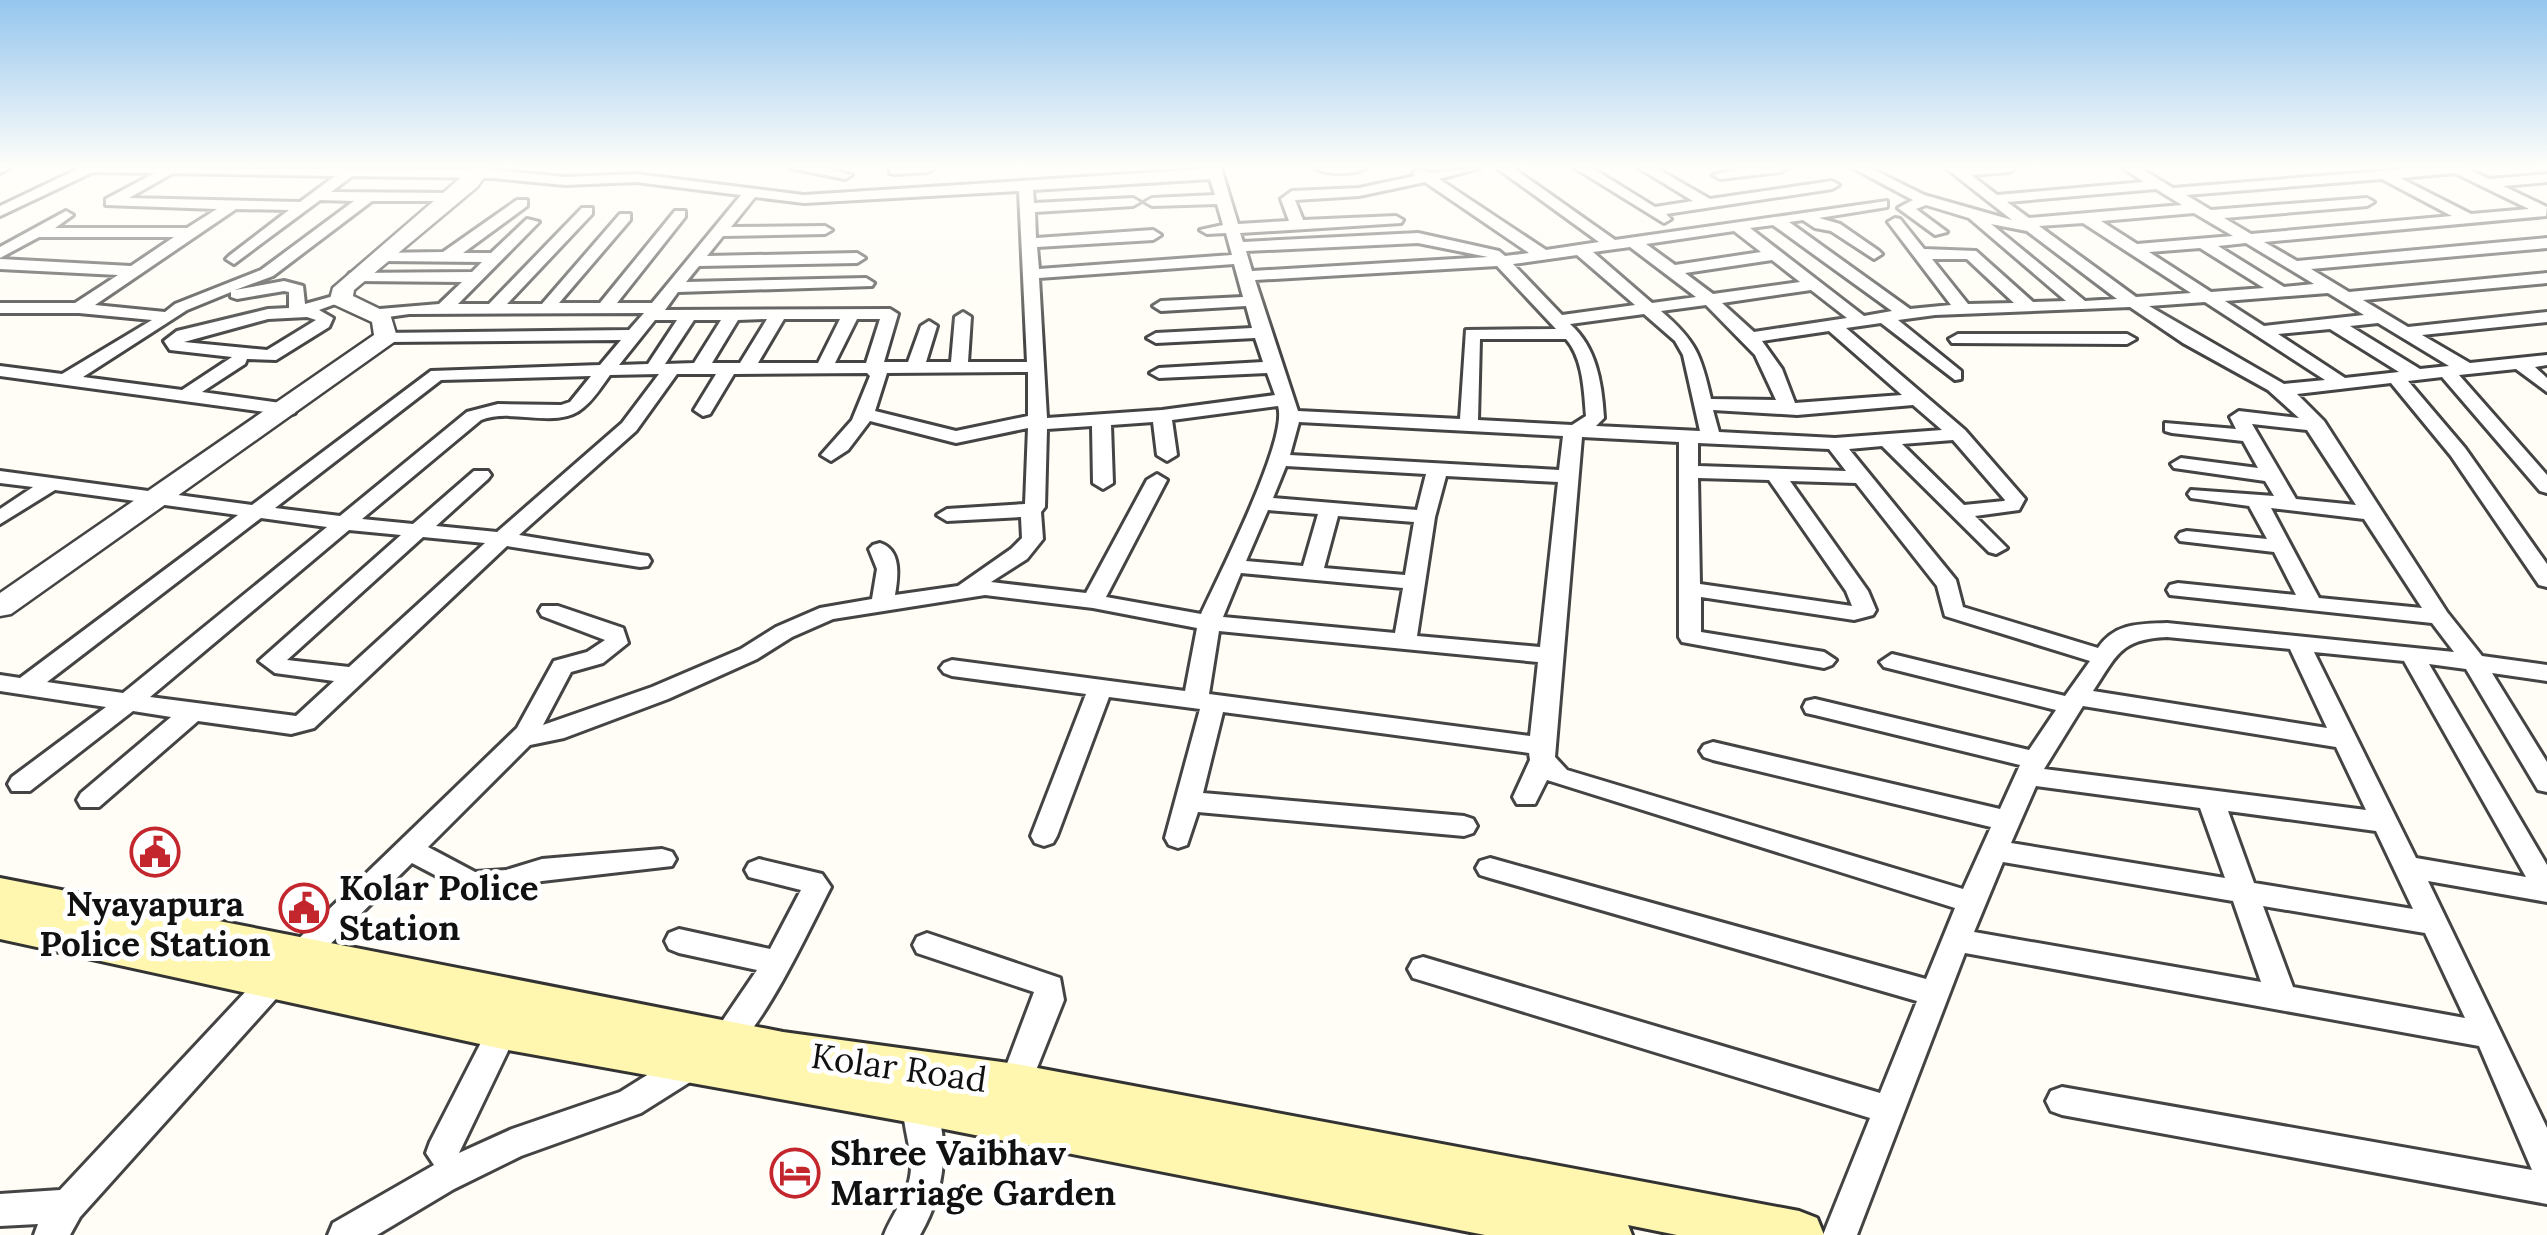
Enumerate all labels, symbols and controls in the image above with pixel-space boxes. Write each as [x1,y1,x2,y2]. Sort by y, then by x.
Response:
public building icon: Nyayapura Police Station [129,826,181,878]
place label: Kolar Police Station [339,865,539,950]
place label: Nyayapura Police Station [39,881,271,966]
public building icon: Kolar Police Station [278,882,330,934]
street label: Kolar Road [808,1033,990,1102]
place label: Shree Vaibhav Marriage Garden [830,1130,1116,1215]
hotel icon: Shree Vaibhav Marriage Garden [769,1147,821,1199]

